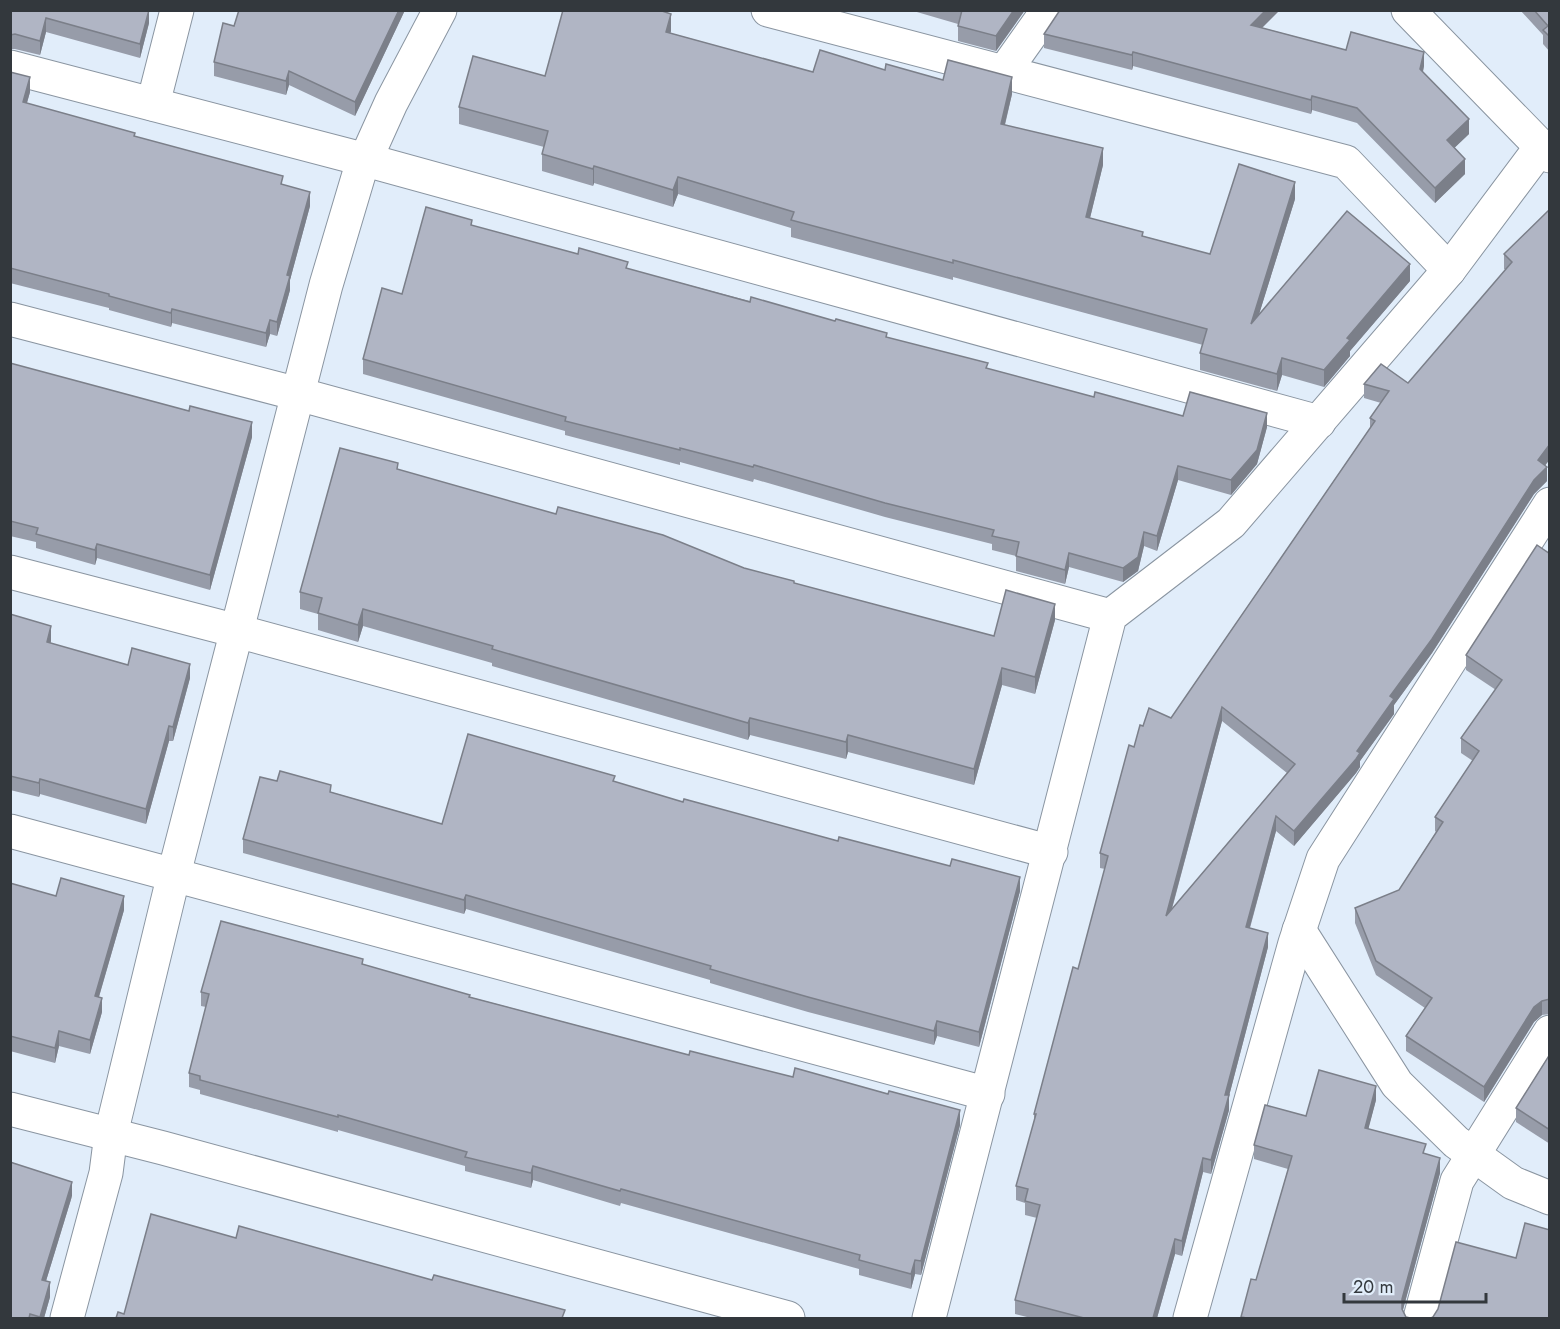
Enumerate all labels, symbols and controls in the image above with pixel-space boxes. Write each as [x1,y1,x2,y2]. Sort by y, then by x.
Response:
scale bar [1344,1266,1486,1304]
text: 20 m [1353,1274,1393,1300]

